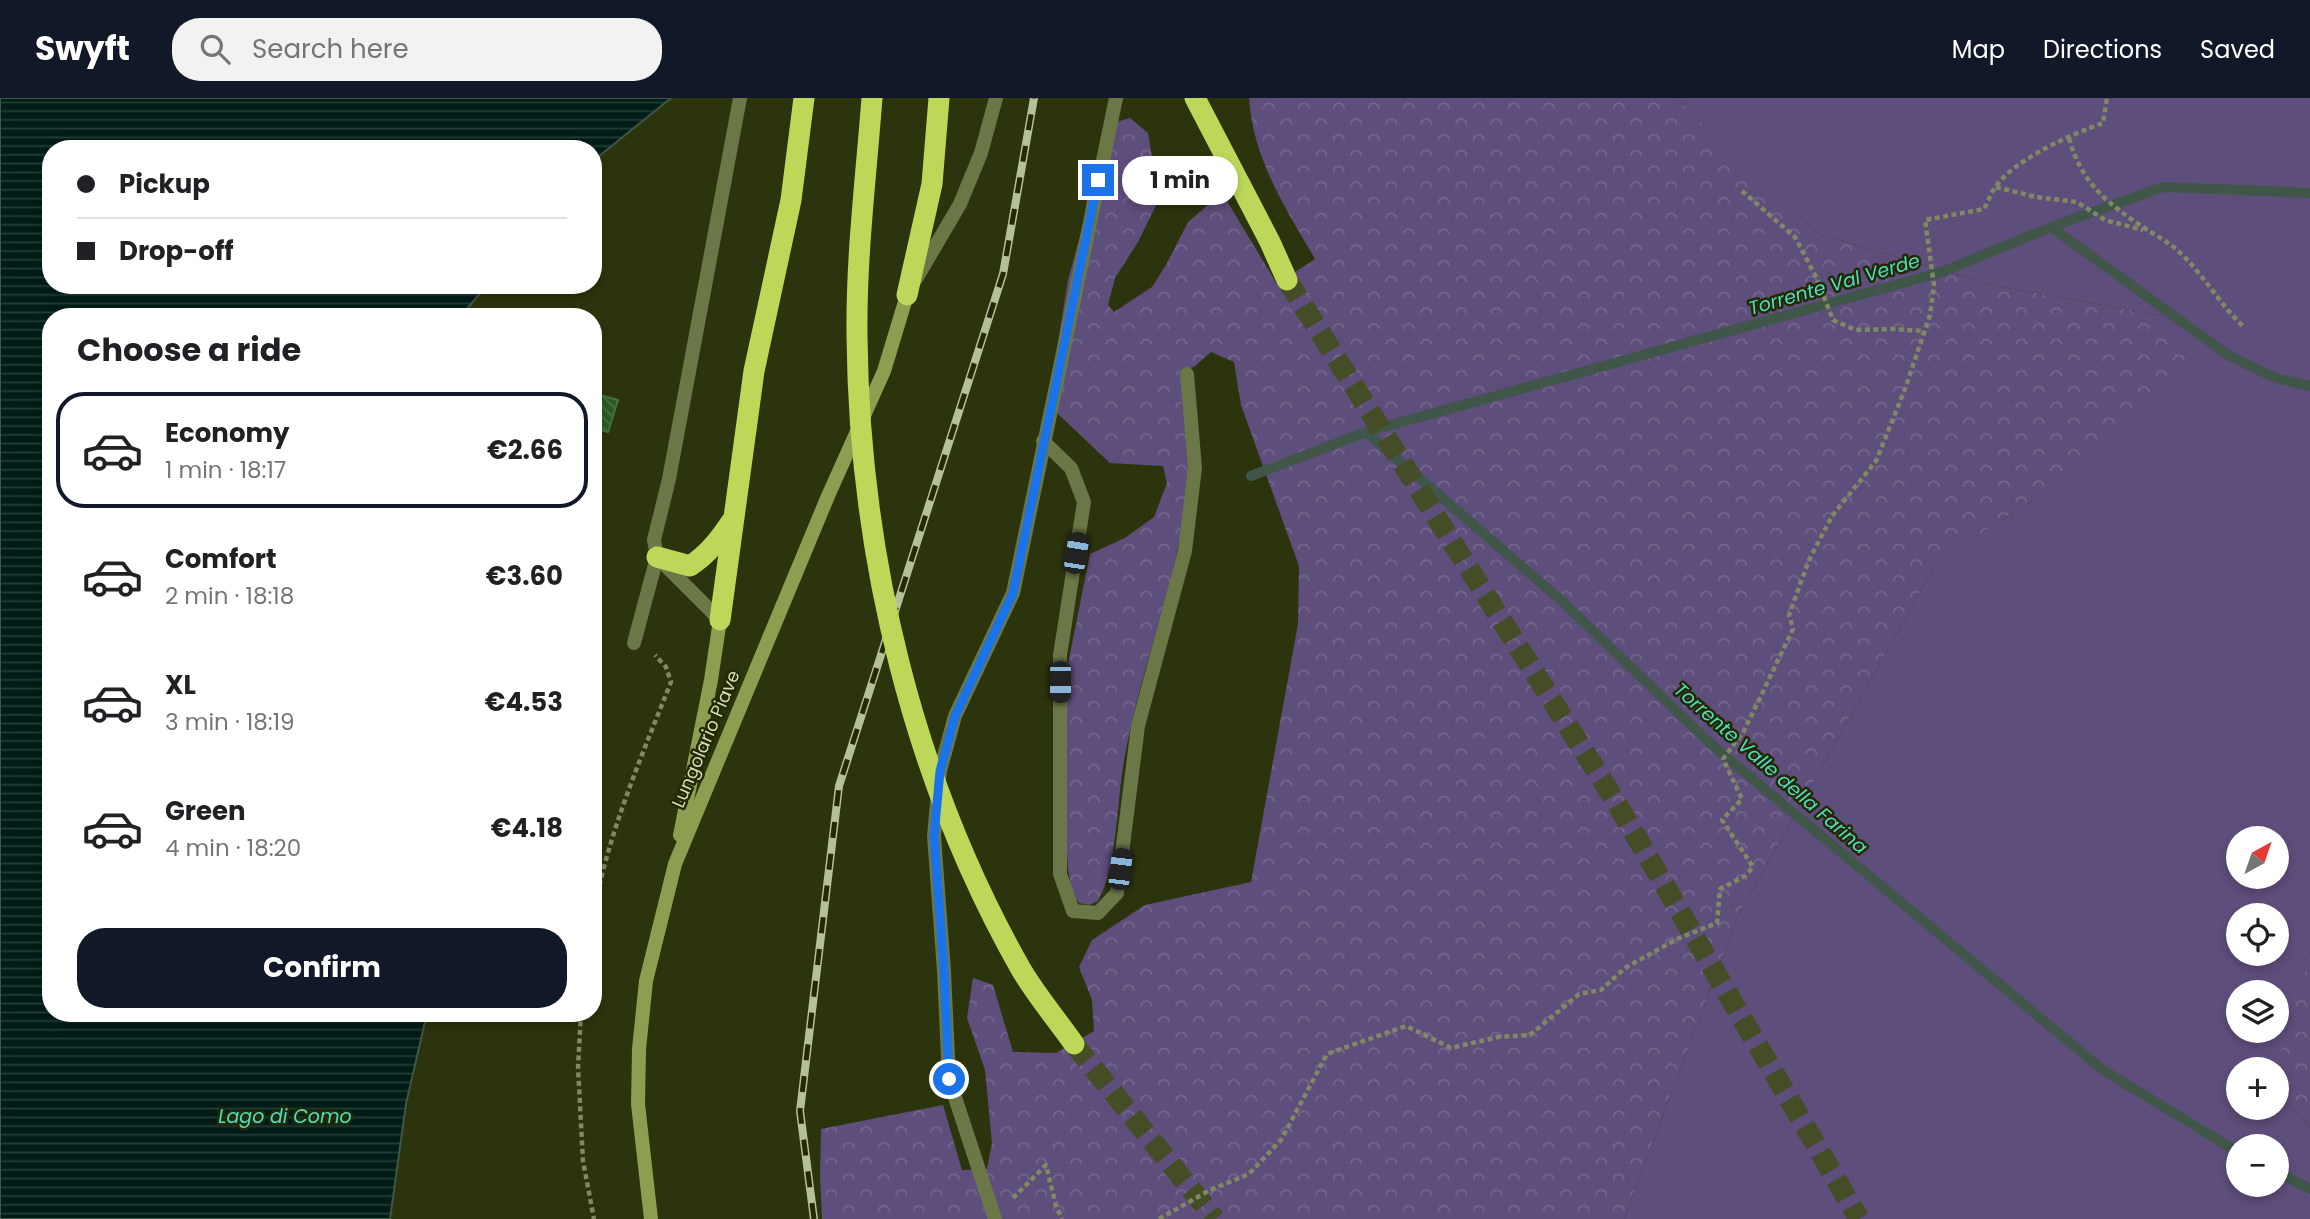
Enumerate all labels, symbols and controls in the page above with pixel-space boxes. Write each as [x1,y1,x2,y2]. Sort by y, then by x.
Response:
search box [172,18,662,81]
text: Swyft [35,25,130,72]
icon: search [196,30,234,68]
text: Search here [252,31,409,67]
text: Map [1952,33,2005,66]
text: Directions [2043,33,2162,66]
text: Saved [2200,33,2275,66]
callout: 1 min [1122,155,1238,204]
route end [1082,164,1114,196]
text: 1 min [1150,164,1210,196]
text: Pickup [119,166,210,202]
text: Drop-off [119,233,234,269]
water label: Torrente Val Verde [1745,247,1923,322]
text: Choose a ride [77,327,301,372]
text: Economy [165,415,289,451]
icon: car [81,419,144,482]
text: €2.66 [487,432,563,468]
text: 1 min · 18:17 [165,454,286,486]
car [1063,531,1090,575]
text: Comfort [165,541,277,577]
icon: car [81,545,144,608]
text: €3.60 [486,558,563,594]
text: 2 min · 18:18 [165,580,294,612]
car [1050,661,1071,703]
street label: Lungolario Piave [665,666,746,811]
text: XL [165,667,196,703]
icon: car [81,671,144,734]
water label: Torrente Valle della Farina [1668,676,1874,860]
text: €4.53 [485,684,563,720]
text: 3 min · 18:19 [165,706,295,738]
text: Green [165,793,246,829]
icon: car [81,797,144,860]
text: €4.18 [491,810,563,846]
north arrow [2226,826,2289,889]
map controls [2226,826,2289,1197]
text: 4 min · 18:20 [165,832,301,864]
car [1108,847,1133,891]
button: locate [2226,903,2289,966]
button: Confirm [77,928,567,1008]
button: layers [2226,980,2289,1043]
button: + [2226,1057,2289,1120]
route start [933,1063,965,1095]
water label: Lago di Como [218,1103,352,1130]
button: − [2226,1134,2289,1197]

